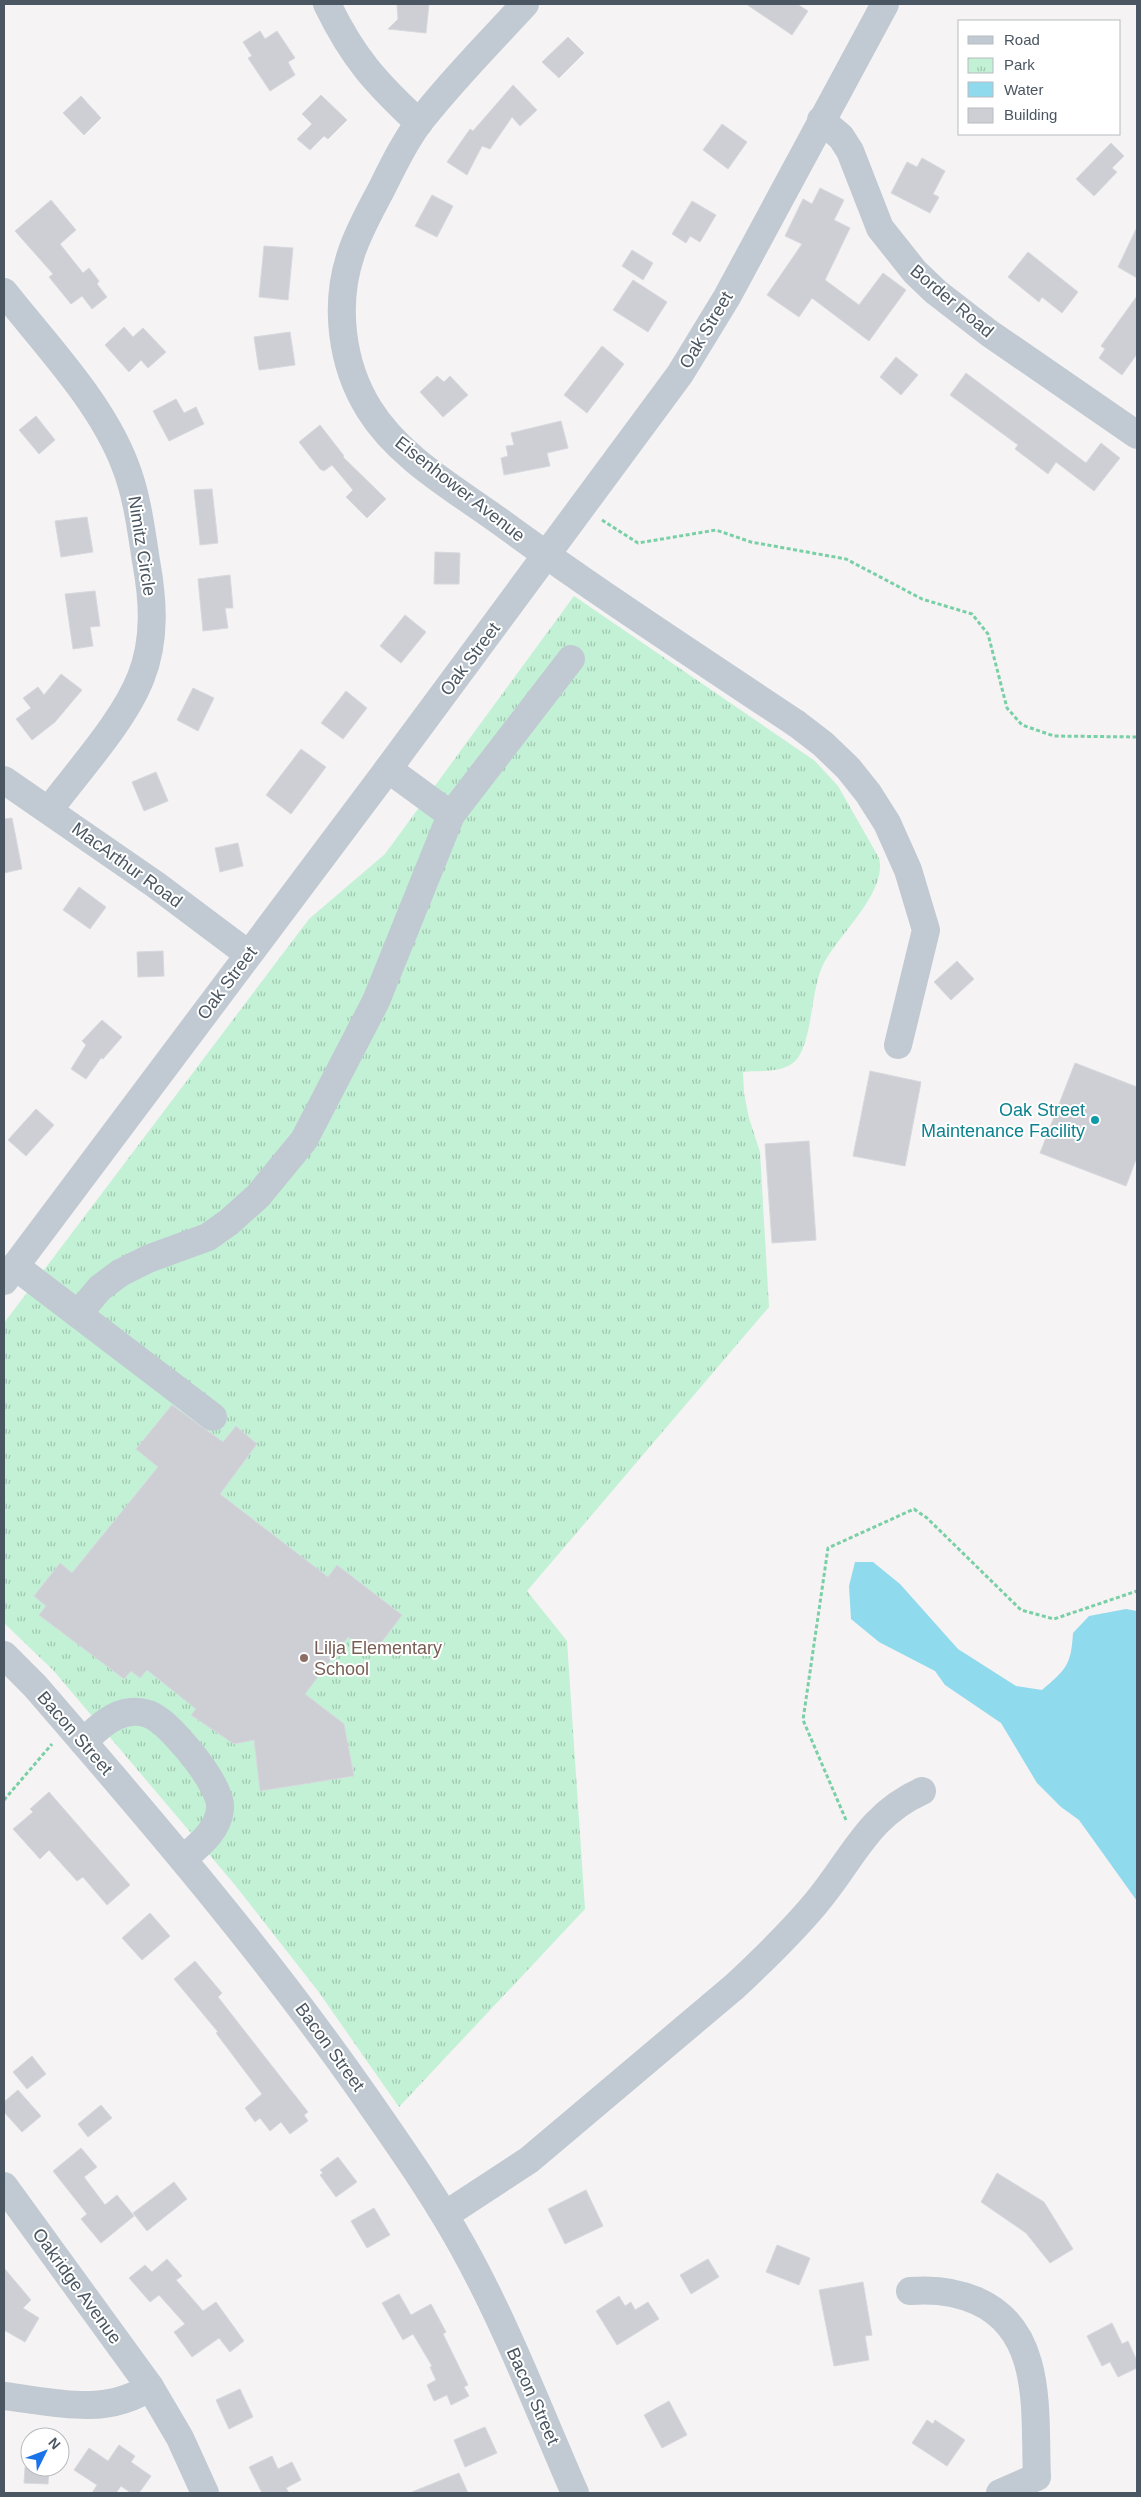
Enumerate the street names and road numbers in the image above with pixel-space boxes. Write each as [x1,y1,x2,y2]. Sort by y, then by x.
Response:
street label: Border Road [906,261,998,341]
street label: Oak Street [675,288,737,372]
street label: Eisenhower Avenue [391,432,529,546]
street label: Nimitz Circle [124,495,160,597]
street label: Oak Street [436,619,504,699]
street label: MacArthur Road [68,818,186,912]
street label: Oak Street [193,943,261,1023]
street label: Bacon Street [33,1687,117,1779]
street label: Bacon Street [291,1999,369,2095]
street label: Oakridge Avenue [28,2224,126,2348]
street label: Bacon Street [503,2344,563,2448]

